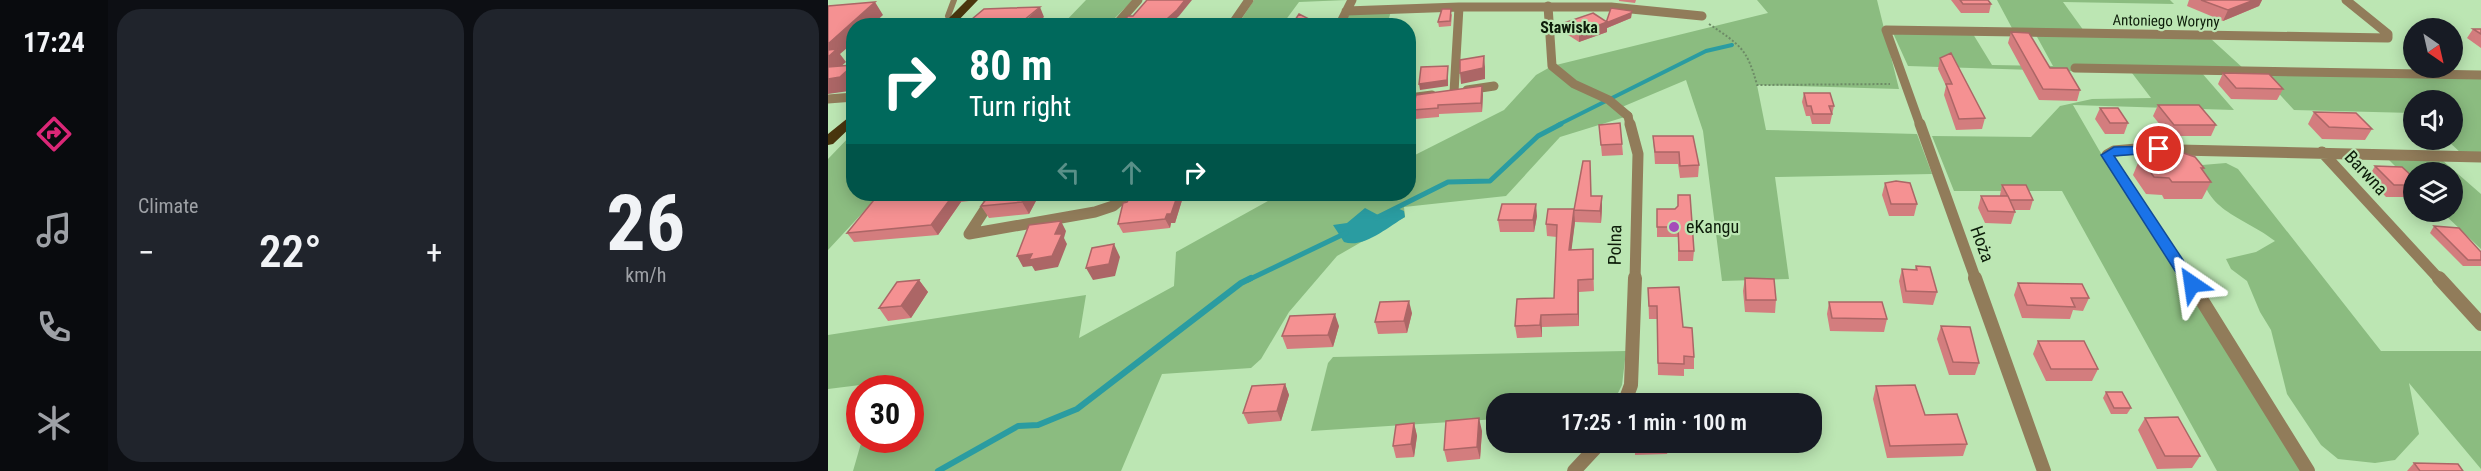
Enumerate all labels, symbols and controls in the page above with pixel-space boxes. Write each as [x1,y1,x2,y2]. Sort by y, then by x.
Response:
street label: Antoniego Woryny [2112,11,2220,31]
district label: Stawiska [1540,18,1598,37]
north arrow [2403,18,2463,78]
map controls [2403,18,2463,222]
text: 17:24 [23,27,85,59]
text: 80 m [969,41,1052,90]
icon: right [870,42,948,120]
button: sound [2403,90,2463,150]
text: Turn right [969,91,1071,123]
icon: directions [33,113,75,155]
pin [2133,123,2184,174]
icon: arrive [2142,132,2175,165]
street label: Barwna [2341,146,2392,199]
icon: left [1052,156,1085,189]
icon: ahead [1115,156,1148,189]
icon: right [1178,156,1211,189]
button: layers [2403,162,2463,222]
text: 26 [606,178,685,269]
text: Climate [138,194,198,218]
icon: music [33,209,75,251]
place label: eKangu [1686,216,1739,237]
marker: eKangu [1667,220,1681,234]
street label: Hoża [1966,223,1999,265]
text: 22° [259,225,322,278]
street label: Polna [1604,225,1625,265]
text: − [138,233,155,272]
text: + [426,233,442,272]
position arrow [2160,252,2224,316]
text: km/h [625,263,666,287]
icon: phone [33,306,75,348]
speed limit sign: 30 [846,375,924,453]
icon: climate [33,402,75,444]
text: 17:25 · 1 min · 100 m [1561,410,1747,435]

